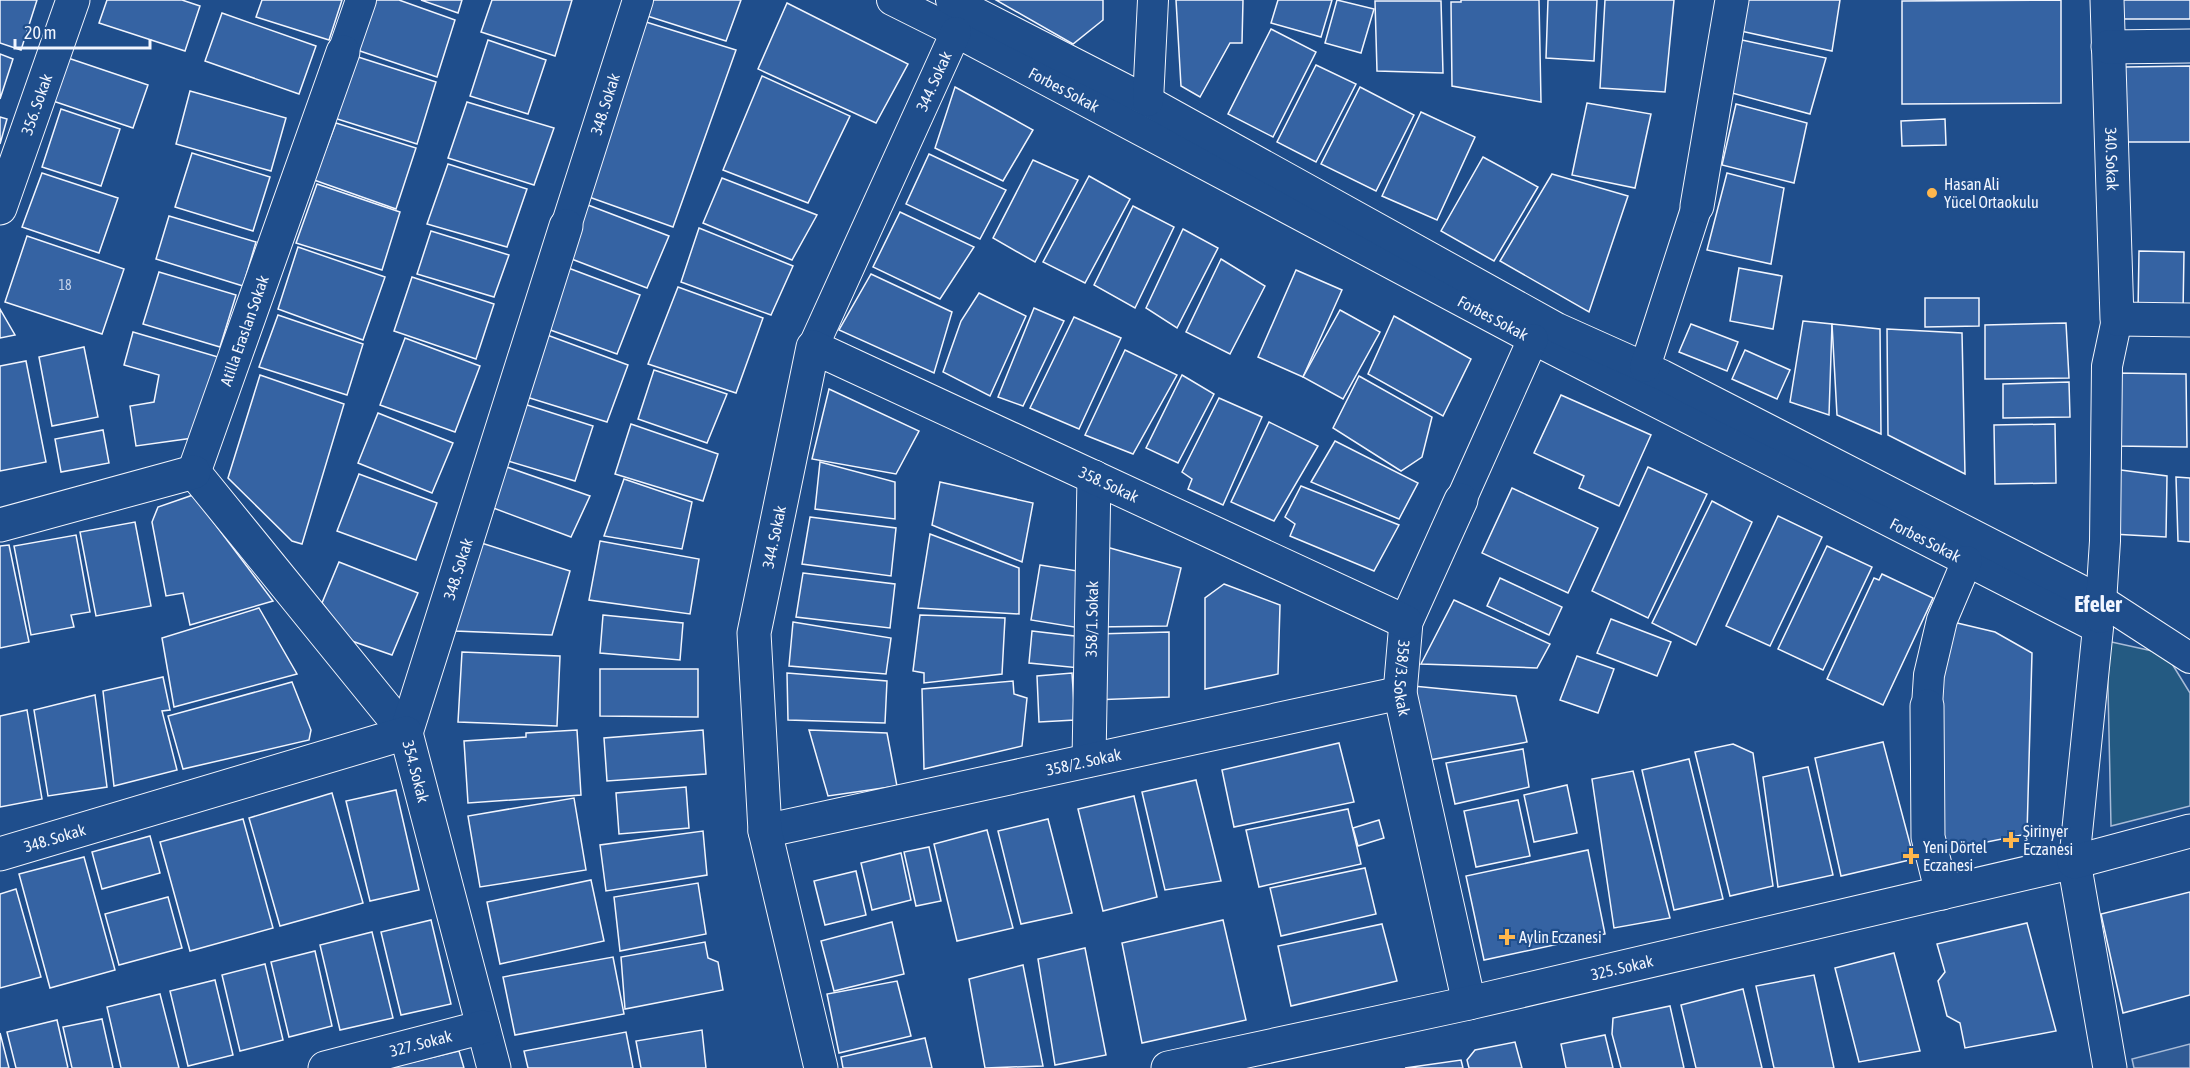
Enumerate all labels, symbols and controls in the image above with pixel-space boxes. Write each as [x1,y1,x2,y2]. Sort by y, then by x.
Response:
scale bar [15,12,150,50]
text: 20 m [24,22,56,43]
street label: 344. Sokak [912,48,955,114]
street label: Forbes Sokak [1026,63,1102,116]
street label: 356. Sokak [17,71,55,137]
street label: 348. Sokak [587,71,623,137]
street label: 340. Sokak [2102,127,2122,191]
place label: Hasan Ali Yücel Ortaokulu [1944,175,2039,211]
marker: Hasan Ali Yücel Ortaokulu [1925,186,1939,200]
street label: Atilla Eraslan Sokak [216,273,272,388]
house number: 18 [58,277,72,293]
street label: Forbes Sokak [1455,292,1531,344]
street label: 358. Sokak [1076,463,1141,506]
street label: 344. Sokak [759,504,789,570]
street label: Forbes Sokak [1887,514,1964,565]
street label: 348. Sokak [440,536,476,602]
street label: 358/1. Sokak [1082,581,1101,657]
district label: Efeler [2074,591,2122,617]
street label: 358/3. Sokak [1391,639,1414,718]
street label: 354. Sokak [399,738,433,804]
street label: 358/2. Sokak [1044,745,1123,779]
street label: 348. Sokak [22,820,88,855]
place label: Şirinyer Eczanesi [2023,822,2073,858]
marker: Şirinyer Eczanesi [2004,833,2018,847]
place label: Yeni Dörtel Eczanesi [1923,838,1988,874]
marker: Yeni Dörtel Eczanesi [1904,849,1918,863]
place label: Aylin Eczanesi [1519,928,1602,947]
marker: Aylin Eczanesi [1500,930,1514,944]
street label: 325. Sokak [1589,951,1655,983]
street label: 327. Sokak [388,1026,454,1060]

